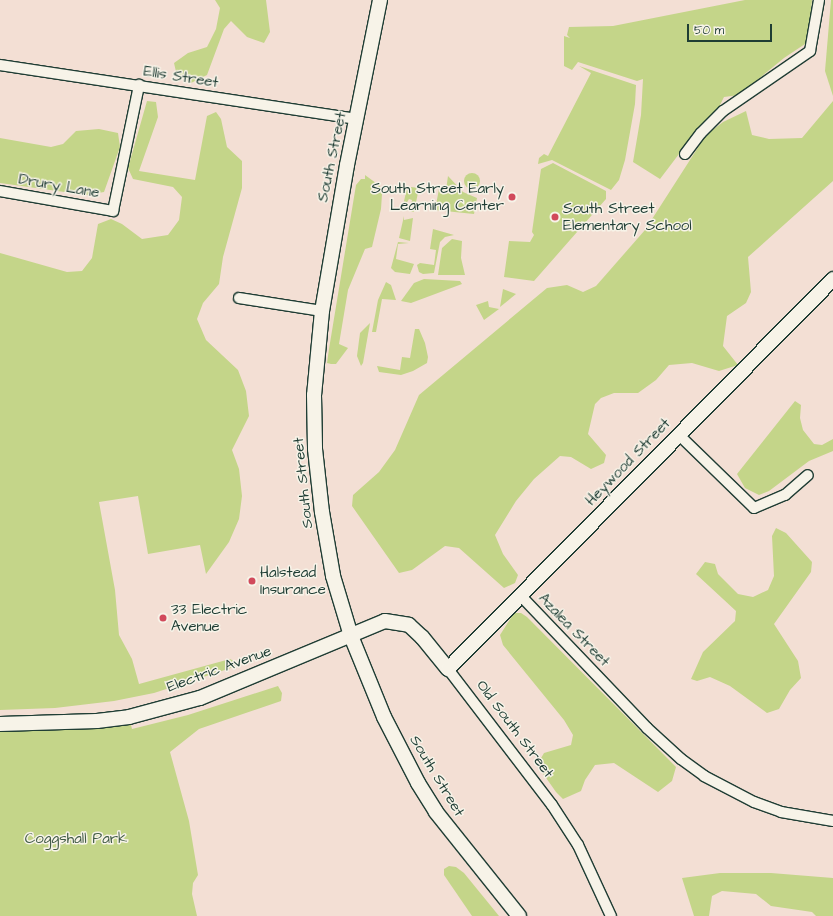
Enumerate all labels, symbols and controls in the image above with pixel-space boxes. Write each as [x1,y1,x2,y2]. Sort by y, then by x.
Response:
scale bar [689,16,774,42]
text: 50 m [694,22,724,39]
street label: Ellis Street [142,62,220,92]
street label: South Street [314,110,350,204]
street label: Drury Lane [17,170,101,202]
place label: South Street Early Learning Center [371,179,504,214]
marker: South Street Early Learning Center [507,192,517,202]
place label: South Street Elementary School [563,199,692,234]
marker: South Street Elementary School [550,212,560,222]
street label: Heywood Street [582,415,674,509]
street label: South Street [289,437,317,529]
place label: Halstead Insurance [260,563,326,598]
marker: Halstead Insurance [247,576,257,586]
street label: Azalea Street [535,590,613,670]
place label: 33 Electric Avenue [171,600,247,635]
marker: 33 Electric Avenue [158,613,168,623]
street label: Electric Avenue [164,642,274,696]
street label: Old South Street [472,677,558,781]
street label: South Street [406,732,468,820]
park label: Coggshall Park [25,830,127,848]

